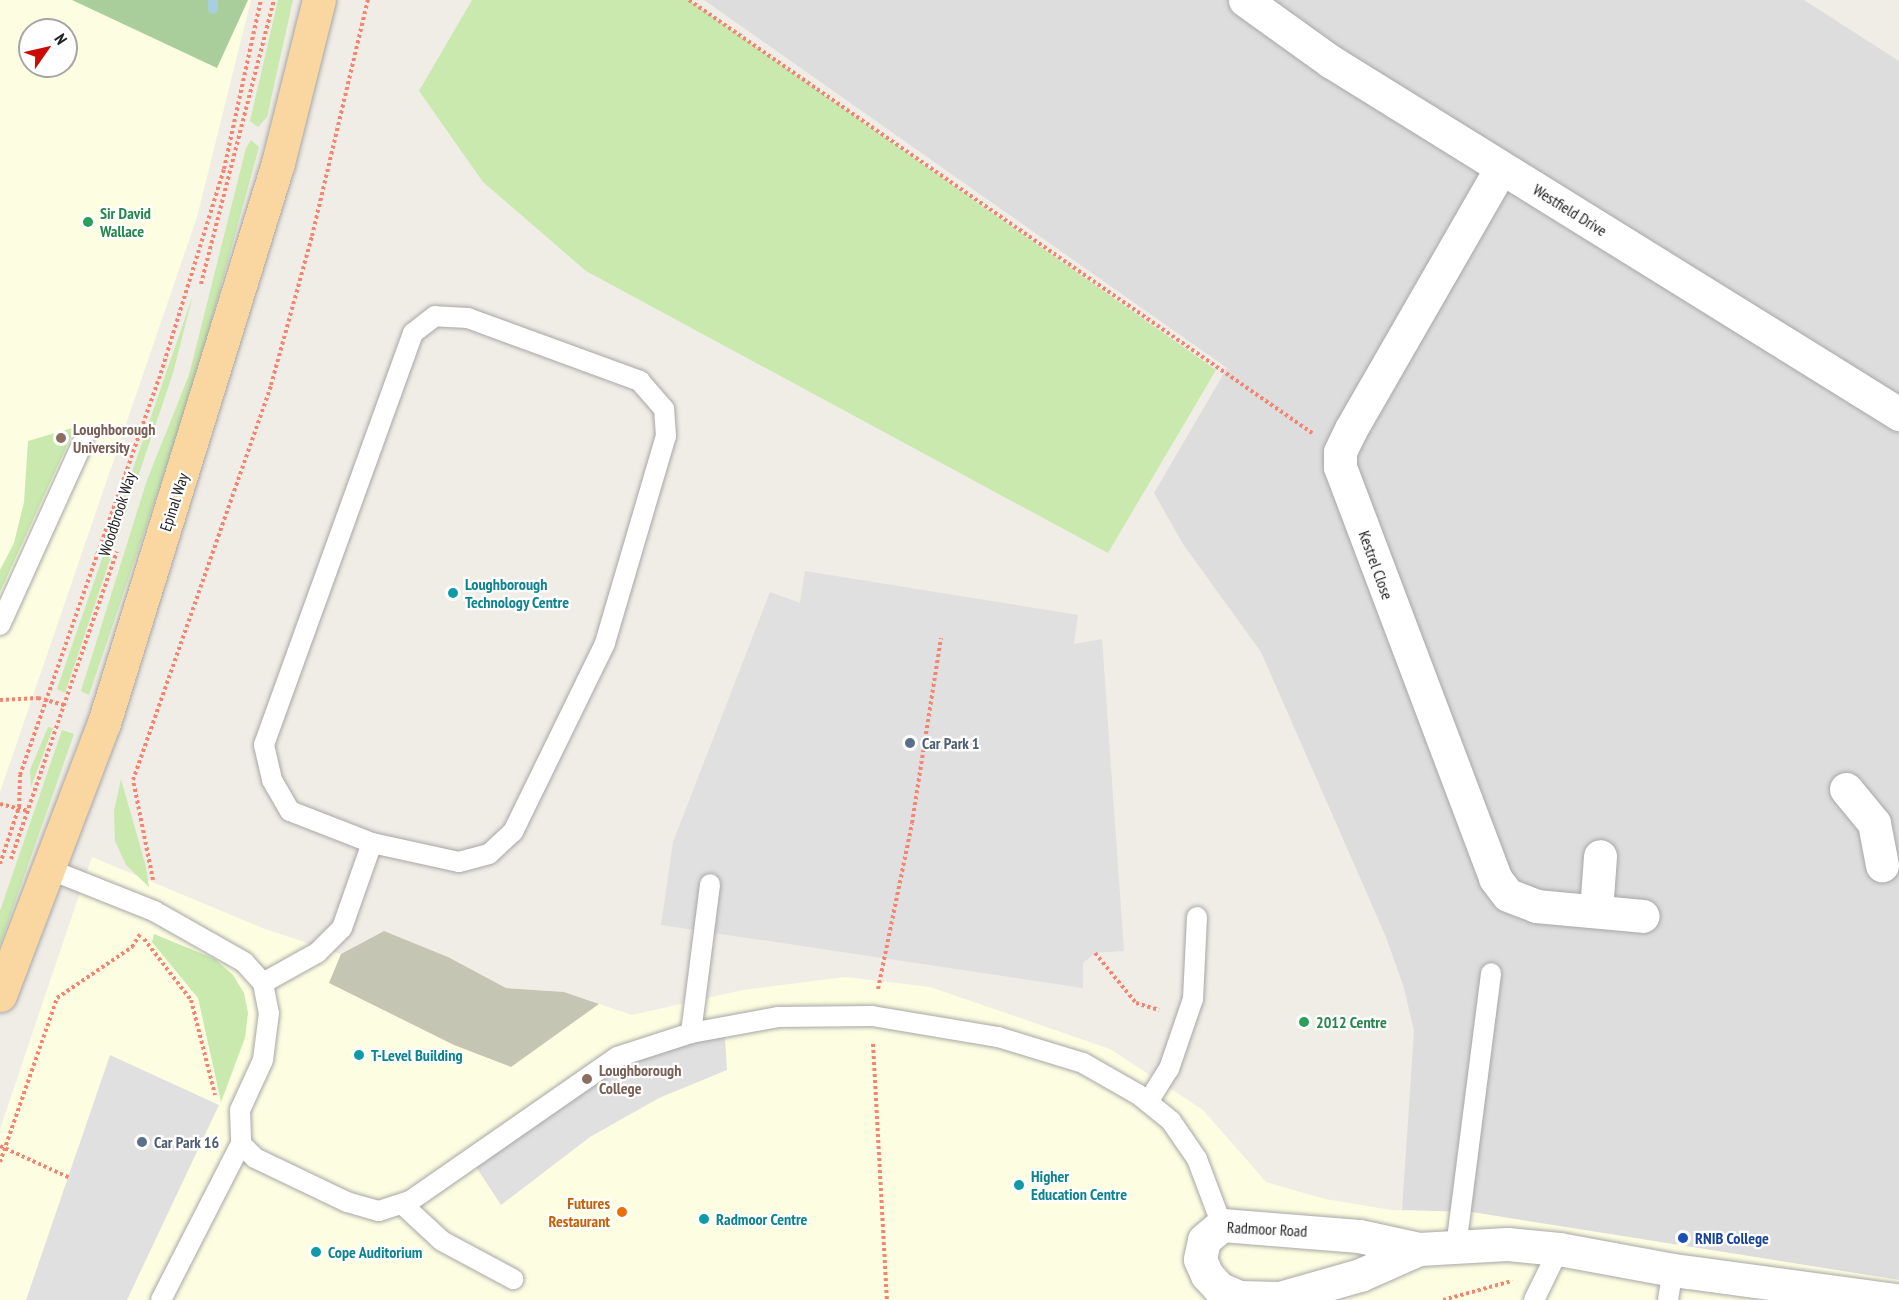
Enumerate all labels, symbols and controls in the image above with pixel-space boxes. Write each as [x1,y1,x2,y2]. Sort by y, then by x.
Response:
north arrow [18,18,78,78]
text: N [51,30,72,48]
street label: Westfield Drive [1530,180,1610,240]
place label: Sir David Wallace [100,203,151,241]
marker: Sir David Wallace [81,215,95,229]
place label: Loughborough University [73,419,155,457]
marker: Loughborough University [54,431,68,445]
street label: Woodbrook Way [94,469,140,559]
street label: Epinal Way [156,470,192,534]
street label: Kestrel Close [1355,528,1397,602]
place label: Loughborough Technology Centre [465,574,570,612]
marker: Loughborough Technology Centre [446,586,460,600]
place label: Car Park 1 [922,733,980,753]
marker: Car Park 1 [903,736,917,750]
place label: 2012 Centre [1316,1012,1387,1032]
marker: 2012 Centre [1297,1015,1311,1029]
place label: T-Level Building [371,1045,462,1065]
marker: T-Level Building [352,1048,366,1062]
place label: Loughborough College [599,1060,681,1098]
marker: Loughborough College [580,1072,594,1086]
place label: Car Park 16 [154,1132,219,1152]
marker: Car Park 16 [135,1135,149,1149]
place label: Higher Education Centre [1031,1166,1127,1204]
marker: Higher Education Centre [1012,1178,1026,1192]
place label: Futures Restaurant [549,1193,610,1231]
marker: Futures Restaurant [615,1205,629,1219]
place label: Radmoor Centre [716,1209,808,1229]
marker: Radmoor Centre [697,1212,711,1226]
street label: Radmoor Road [1226,1217,1308,1241]
place label: RNIB College [1695,1228,1769,1248]
marker: RNIB College [1676,1231,1690,1245]
place label: Cope Auditorium [328,1242,423,1262]
marker: Cope Auditorium [309,1245,323,1259]

